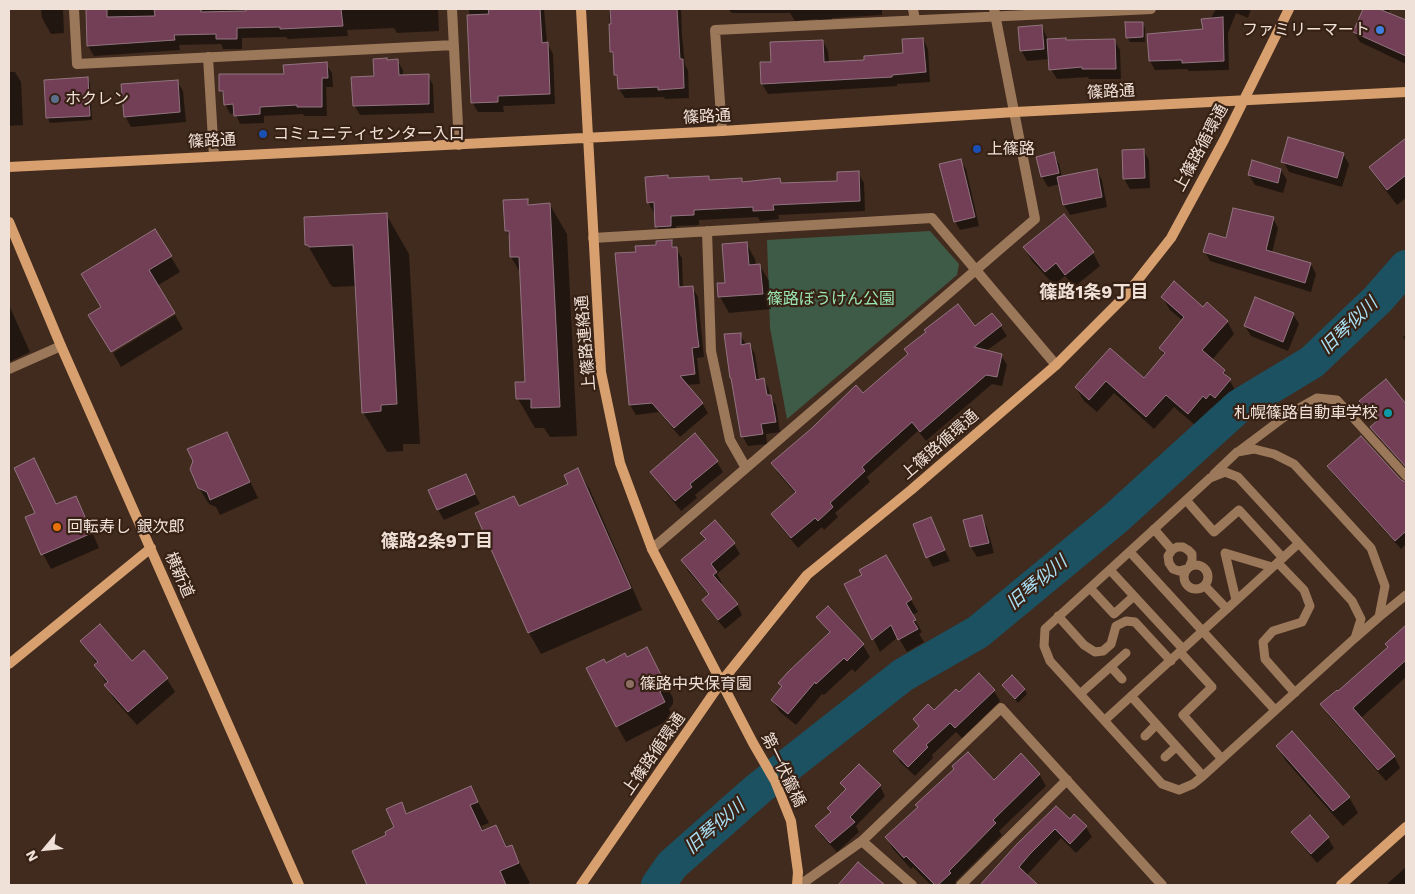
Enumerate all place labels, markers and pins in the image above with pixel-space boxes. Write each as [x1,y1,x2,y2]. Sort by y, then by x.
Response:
place label: ファミリーマート [1242,20,1370,40]
marker: ファミリーマート [1374,24,1386,36]
place label: ホクレン [65,89,129,109]
marker: ホクレン [49,93,61,105]
place label: コミュニティセンター入口 [273,124,465,144]
marker: コミュニティセンター入口 [257,128,269,140]
place label: 上篠路 [987,139,1035,159]
marker: 上篠路 [971,143,983,155]
place label: 札幌篠路自動車学校 [1234,403,1378,423]
marker: 札幌篠路自動車学校 [1382,407,1394,419]
place label: 回転寿し 銀次郎 [67,517,184,537]
marker: 回転寿し 銀次郎 [51,521,63,533]
place label: 篠路中央保育園 [640,674,752,694]
marker: 篠路中央保育園 [624,678,636,690]

